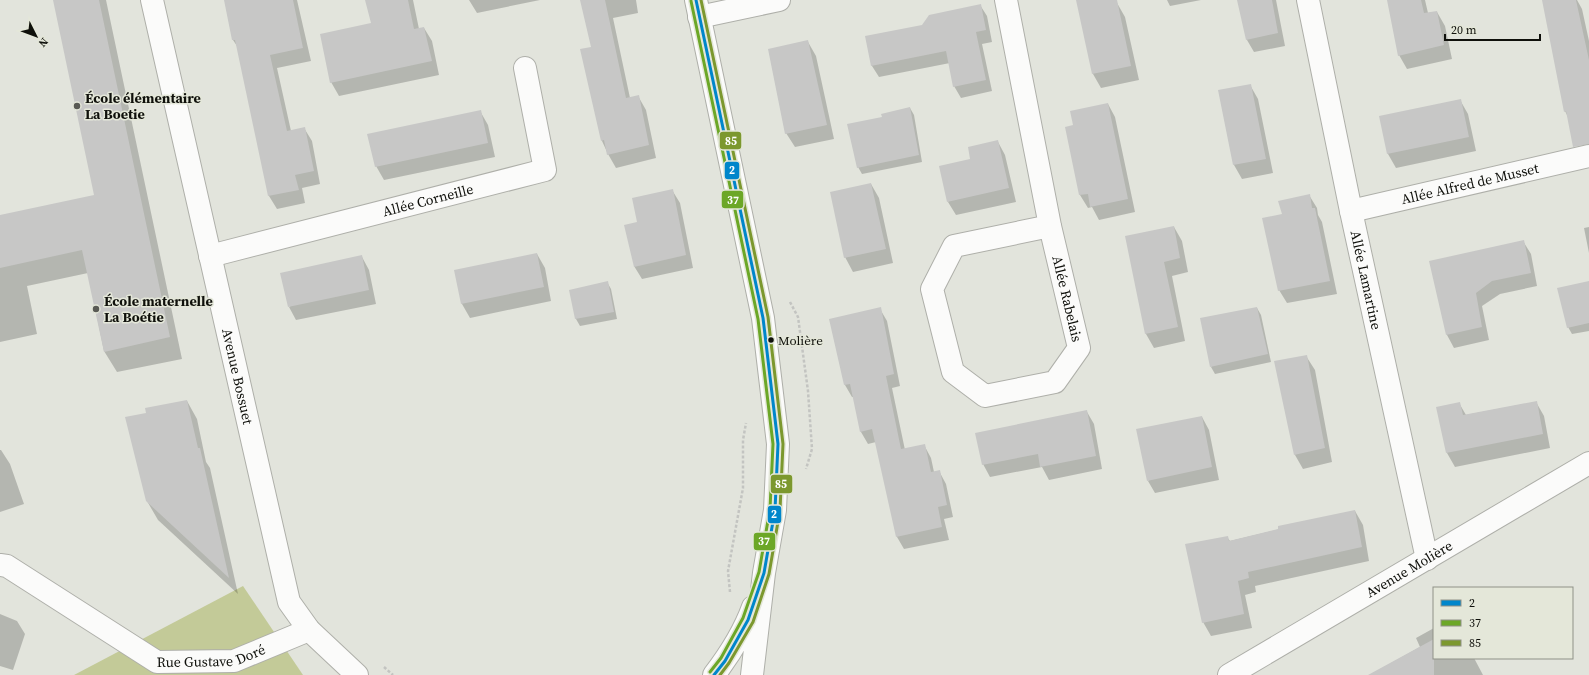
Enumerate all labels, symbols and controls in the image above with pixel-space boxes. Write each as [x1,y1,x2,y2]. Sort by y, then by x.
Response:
north arrow [16,16,56,56]
scale bar [1445,16,1540,42]
text: 20 m [1451,22,1477,38]
text: N [35,34,51,50]
place label: École élémentaire La Boetie [85,88,201,124]
marker: École élémentaire La Boetie [72,101,82,111]
line badge: 85 [719,131,742,150]
text: 85 [725,134,737,149]
street label: Allée Alfred de Musset [1399,158,1541,209]
line badge: 2 [724,161,740,180]
text: 2 [729,163,735,178]
street label: Allée Corneille [380,179,475,221]
line badge: 37 [721,190,744,209]
text: 37 [727,193,739,208]
street label: Allée Lamartine [1346,229,1387,331]
street label: Allée Rabelais [1047,254,1087,344]
place label: École maternelle La Boétie [104,291,213,327]
marker: École maternelle La Boétie [91,304,101,314]
street label: Avenue Bossuet [217,327,258,427]
place label: Molière [778,332,823,349]
marker: Molière [766,335,776,345]
line badge: 85 [770,474,793,494]
text: 85 [775,477,787,492]
line badge: 2 [767,505,782,524]
text: 2 [771,507,777,522]
line badge: 37 [753,532,776,551]
text: 37 [758,534,770,549]
street label: Avenue Molière [1362,536,1456,602]
legend [1433,587,1573,659]
text: 2 [1469,595,1475,611]
text: 37 [1469,615,1481,631]
text: 85 [1469,635,1481,651]
street label: Rue Gustave Doré [156,639,268,672]

